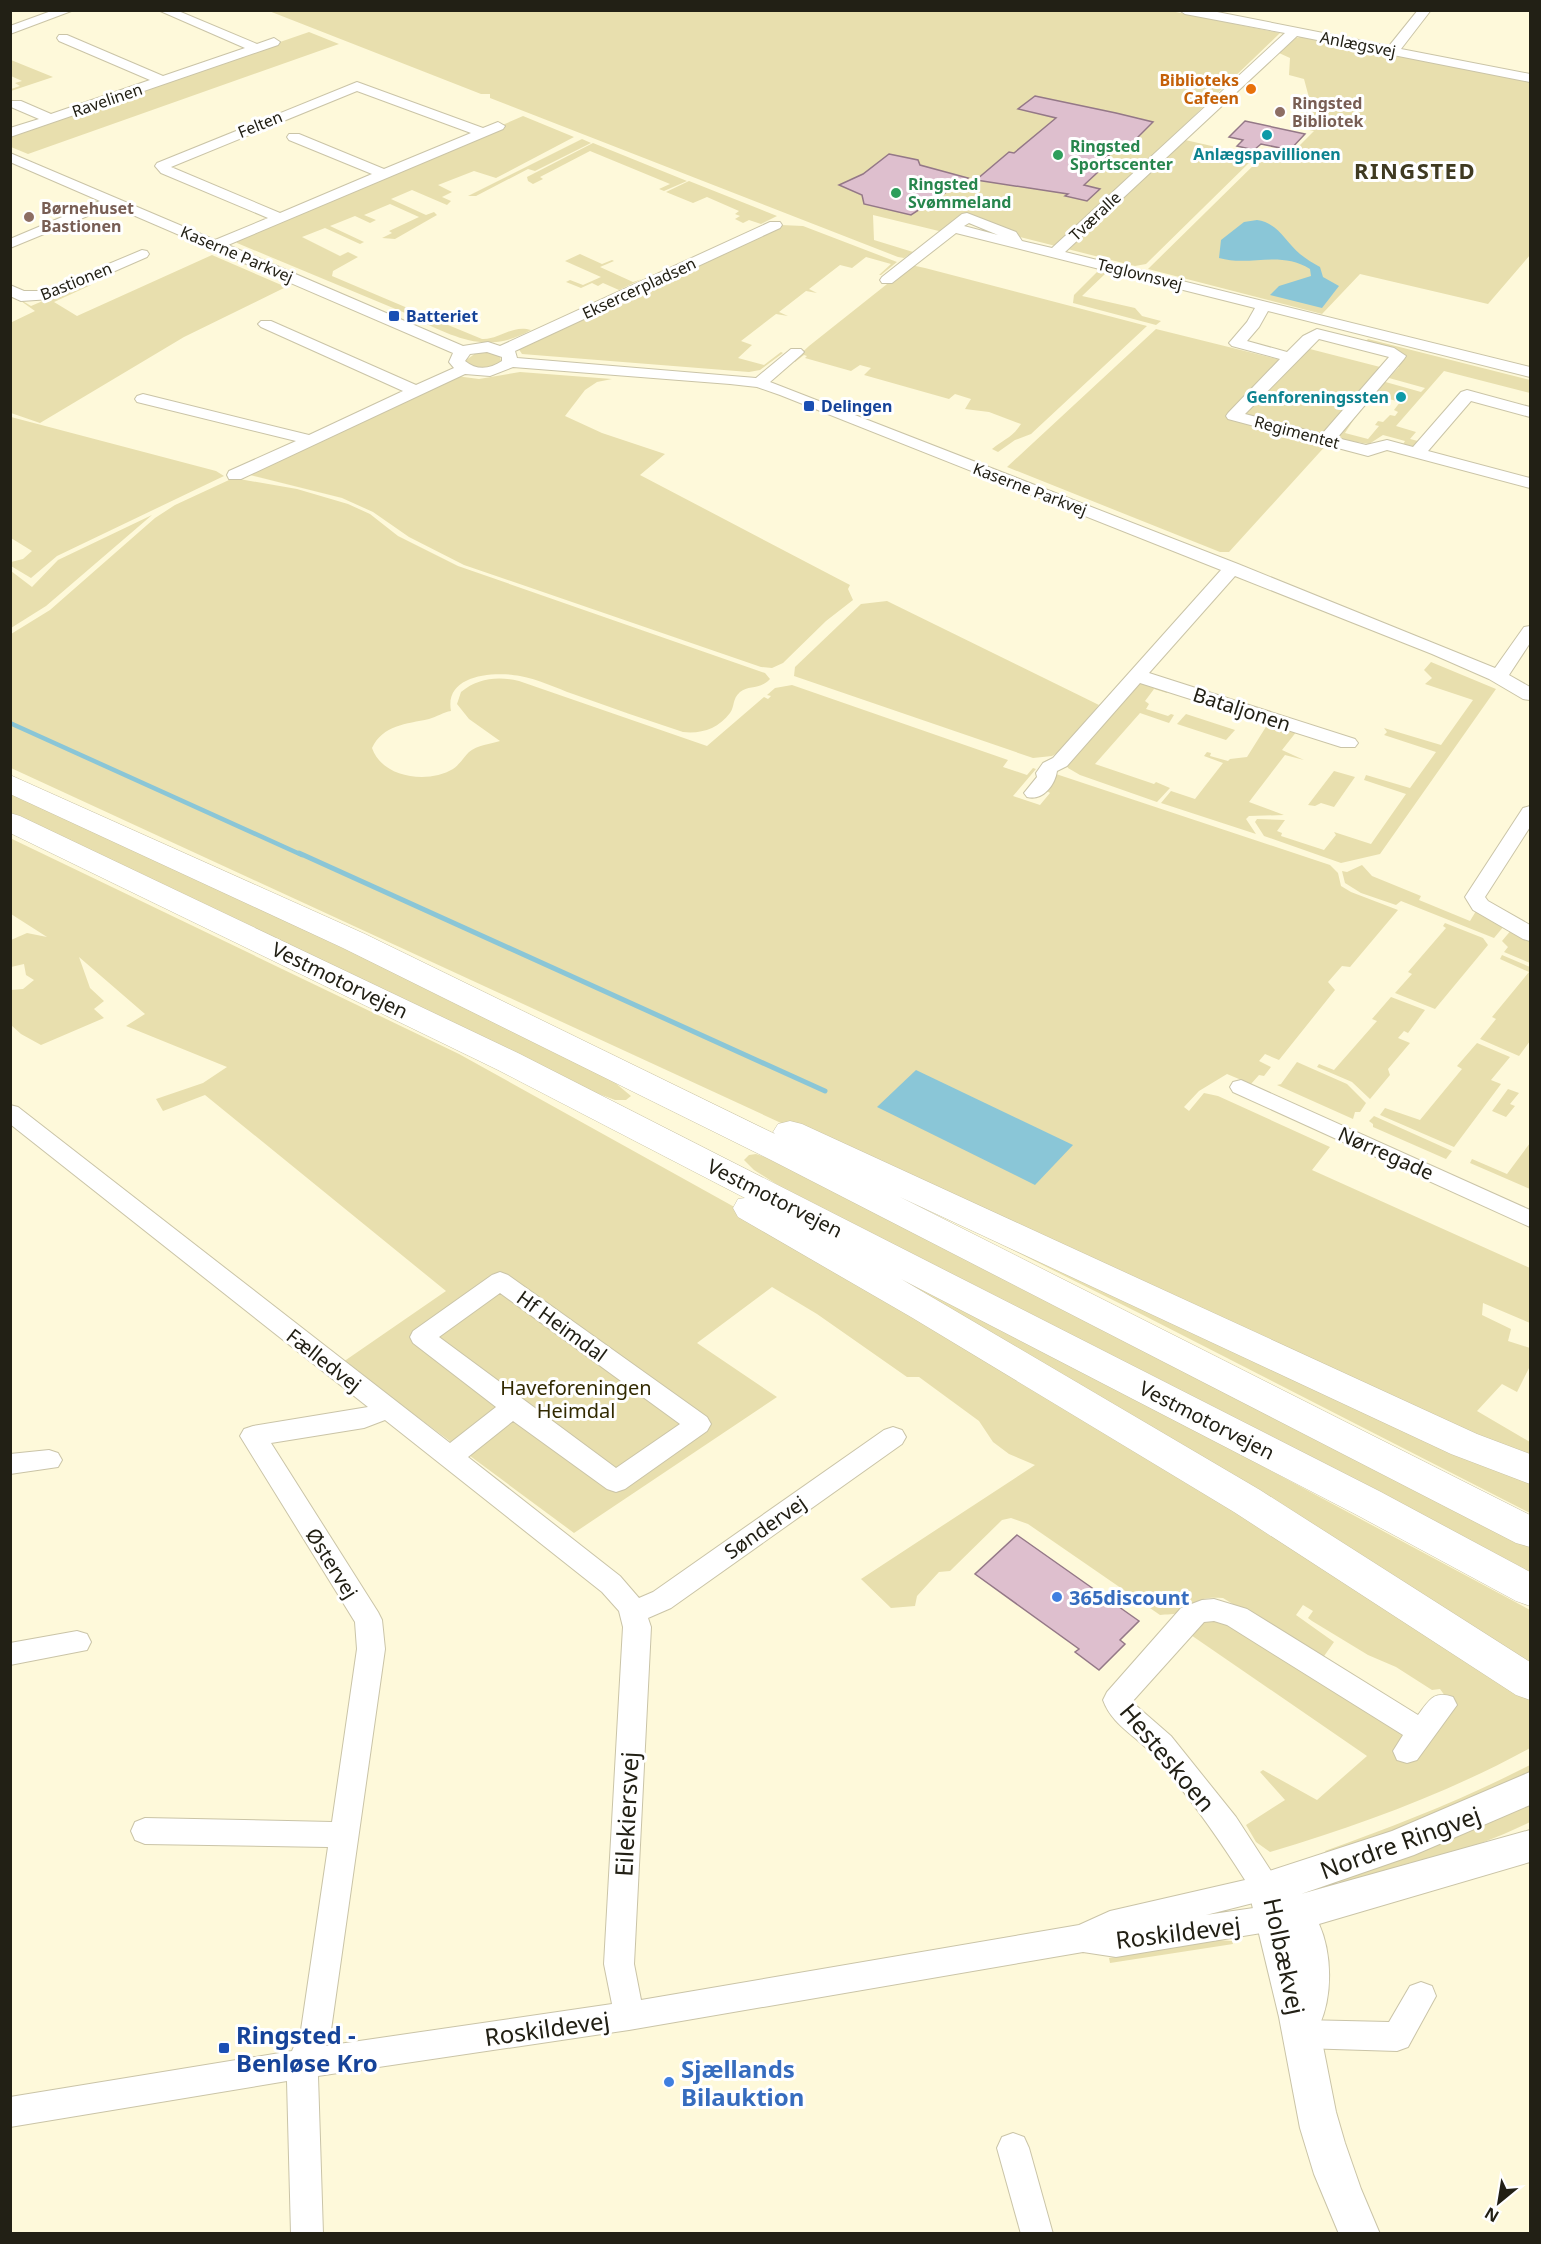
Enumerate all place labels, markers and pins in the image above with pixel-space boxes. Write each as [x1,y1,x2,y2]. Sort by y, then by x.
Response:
place label: Biblioteks Cafeen [1159,69,1239,109]
marker: Biblioteks Cafeen [1244,82,1258,96]
place label: Ringsted Bibliotek [1292,92,1364,132]
marker: Ringsted Bibliotek [1273,105,1287,119]
marker: Anlægspavillionen [1260,128,1274,142]
place label: Ringsted Sportscenter [1070,135,1173,175]
place label: Anlægspavillionen [1193,143,1341,165]
marker: Ringsted Sportscenter [1051,148,1065,162]
place label: Ringsted Svømmeland [908,173,1011,213]
marker: Ringsted Svømmeland [889,186,903,200]
place label: Børnehuset Bastionen [41,197,134,237]
marker: Børnehuset Bastionen [22,210,36,224]
place label: Batteriet [406,305,478,327]
marker: Batteriet [387,309,401,323]
place label: Genforeningssten [1246,386,1389,408]
marker: Genforeningssten [1394,390,1408,404]
place label: Delingen [821,395,892,417]
marker: Delingen [802,399,816,413]
place label: 365discount [1069,1584,1190,1611]
marker: 365discount [1050,1590,1064,1604]
place label: Ringsted - Benløse Kro [236,2018,378,2079]
marker: Ringsted - Benløse Kro [217,2041,231,2055]
place label: Sjællands Bilauktion [681,2052,804,2113]
marker: Sjællands Bilauktion [662,2075,676,2089]

